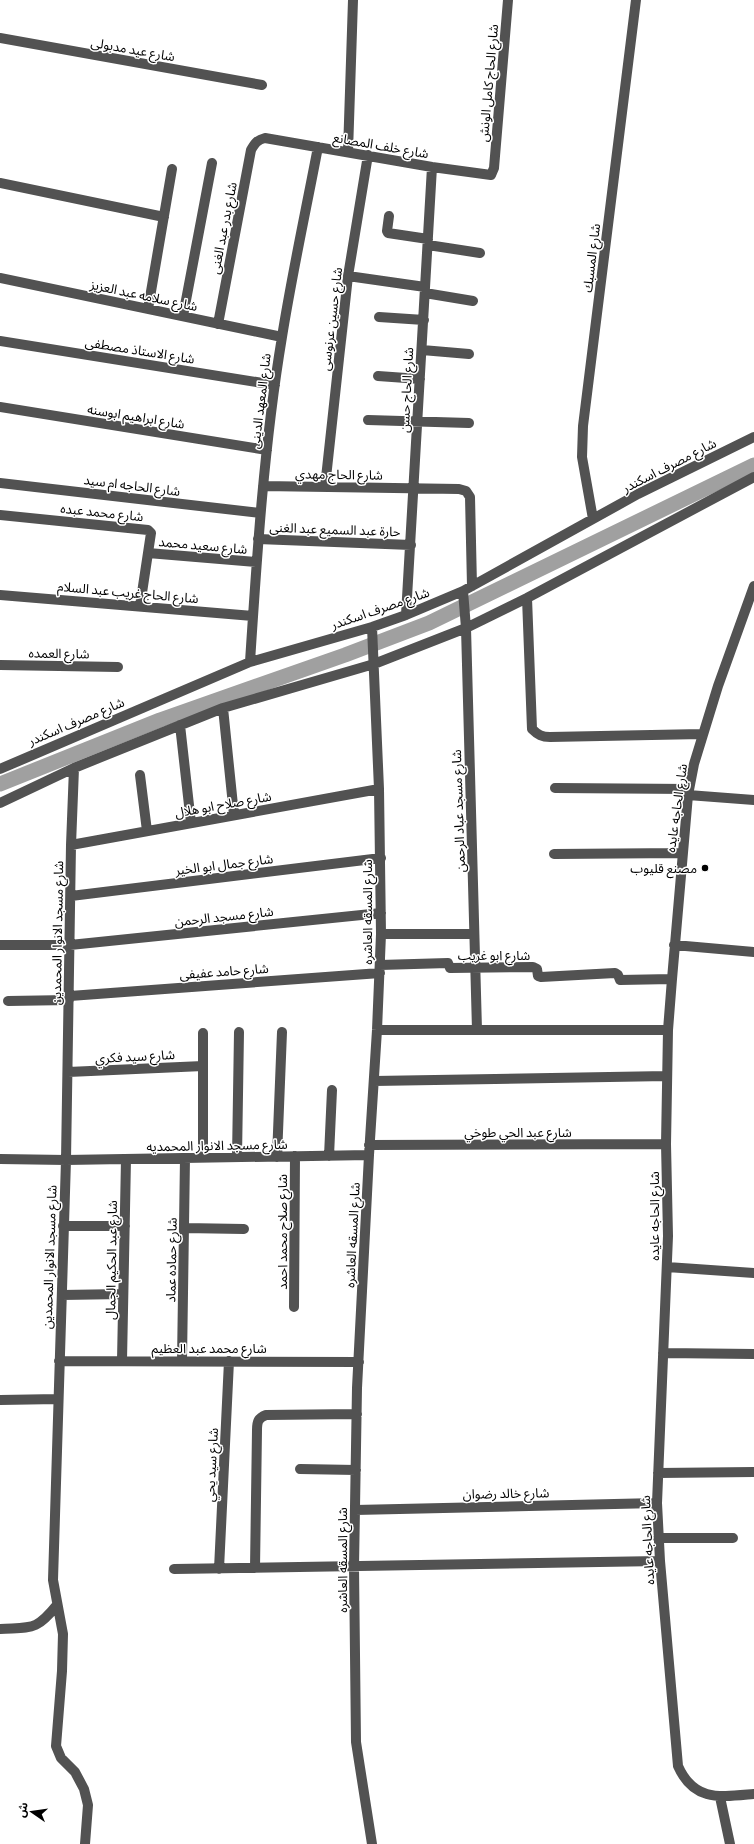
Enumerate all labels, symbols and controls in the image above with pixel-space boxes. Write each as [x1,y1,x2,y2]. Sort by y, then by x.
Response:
street label: شارع الحاج كامل الونش [475,24,504,143]
street label: شارع عيد مدبولى [89,34,176,67]
street label: شارع خلف المصانع [331,129,430,164]
street label: شارع بدر عبد الغنى [206,181,243,276]
street label: شارع المسبك [579,223,606,294]
street label: شارع حسين عرنوسى [317,266,348,372]
street label: شارع سلامه عبد العزيز [87,276,199,317]
street label: شارع الاستاذ مصطفى [84,333,196,370]
street label: شارع الحاج حسن [396,347,419,433]
street label: شارع المعهد الدينى [246,352,277,450]
street label: شارع ابراهيم ابوسنه [86,400,186,435]
street label: شارع مصرف اسكندر [618,434,720,499]
street label: شارع الحاج مهدي [295,465,383,486]
street label: شارع الحاجه ام سيد [83,471,181,502]
street label: شارع محمد عبده [59,500,144,527]
street label: حارة عبد السميع عبد الغنى [269,519,401,542]
street label: شارع سعيد محمد [158,533,248,560]
street label: شارع الحاج غريب عبد السلام [57,578,199,609]
street label: شارع مصرف اسكندر [328,584,432,636]
street label: شارع العمده [28,644,90,665]
street label: شارع مصرف اسكندر [24,693,128,752]
street label: شارع مسجد عباد الرحمن [448,749,471,873]
street label: شارع الحاجه عايده [662,763,693,854]
street label: شارع صلاح ابو هلال [173,788,273,823]
street label: شارع جمال ابو الخير [173,850,274,881]
street label: شارع المسقه العاشره [359,859,378,965]
place label: مصنع قليوب [630,860,697,879]
street label: شارع مسجد الانوار المحمدين [48,861,69,1005]
marker: مصنع قليوب [700,863,710,873]
street label: شارع مسجد الرحمن [174,903,275,932]
street label: شارع ابو غريب [458,947,530,966]
street label: شارع حامد عفيفى [179,960,269,985]
street label: شارع سيد فكري [95,1046,175,1069]
street label: شارع عبد الحي طوخي [464,1124,572,1143]
street label: شارع مسجد الانوار المحمديه [146,1136,288,1157]
street label: شارع الحاجه عايده [646,1171,665,1261]
street label: شارع صلاح محمد احمد [274,1174,293,1290]
street label: شارع المسقه العاشره [341,1182,366,1288]
street label: شارع مسجد الانوار المحمدين [38,1185,63,1330]
street label: شارع عبد الحكيم الجمال [102,1200,123,1320]
street label: شارع حماده عماد [162,1217,183,1303]
street label: شارع محمد عبد العظيم [151,1340,267,1359]
street label: شارع سيد يحي [201,1428,224,1503]
street label: شارع خالد رضوان [463,1484,549,1505]
street label: شارع الحاجه عايده [637,1495,660,1585]
street label: شارع المسقه العاشره [334,1507,353,1613]
north arrow [12,1792,52,1832]
text: ش [14,1801,31,1819]

